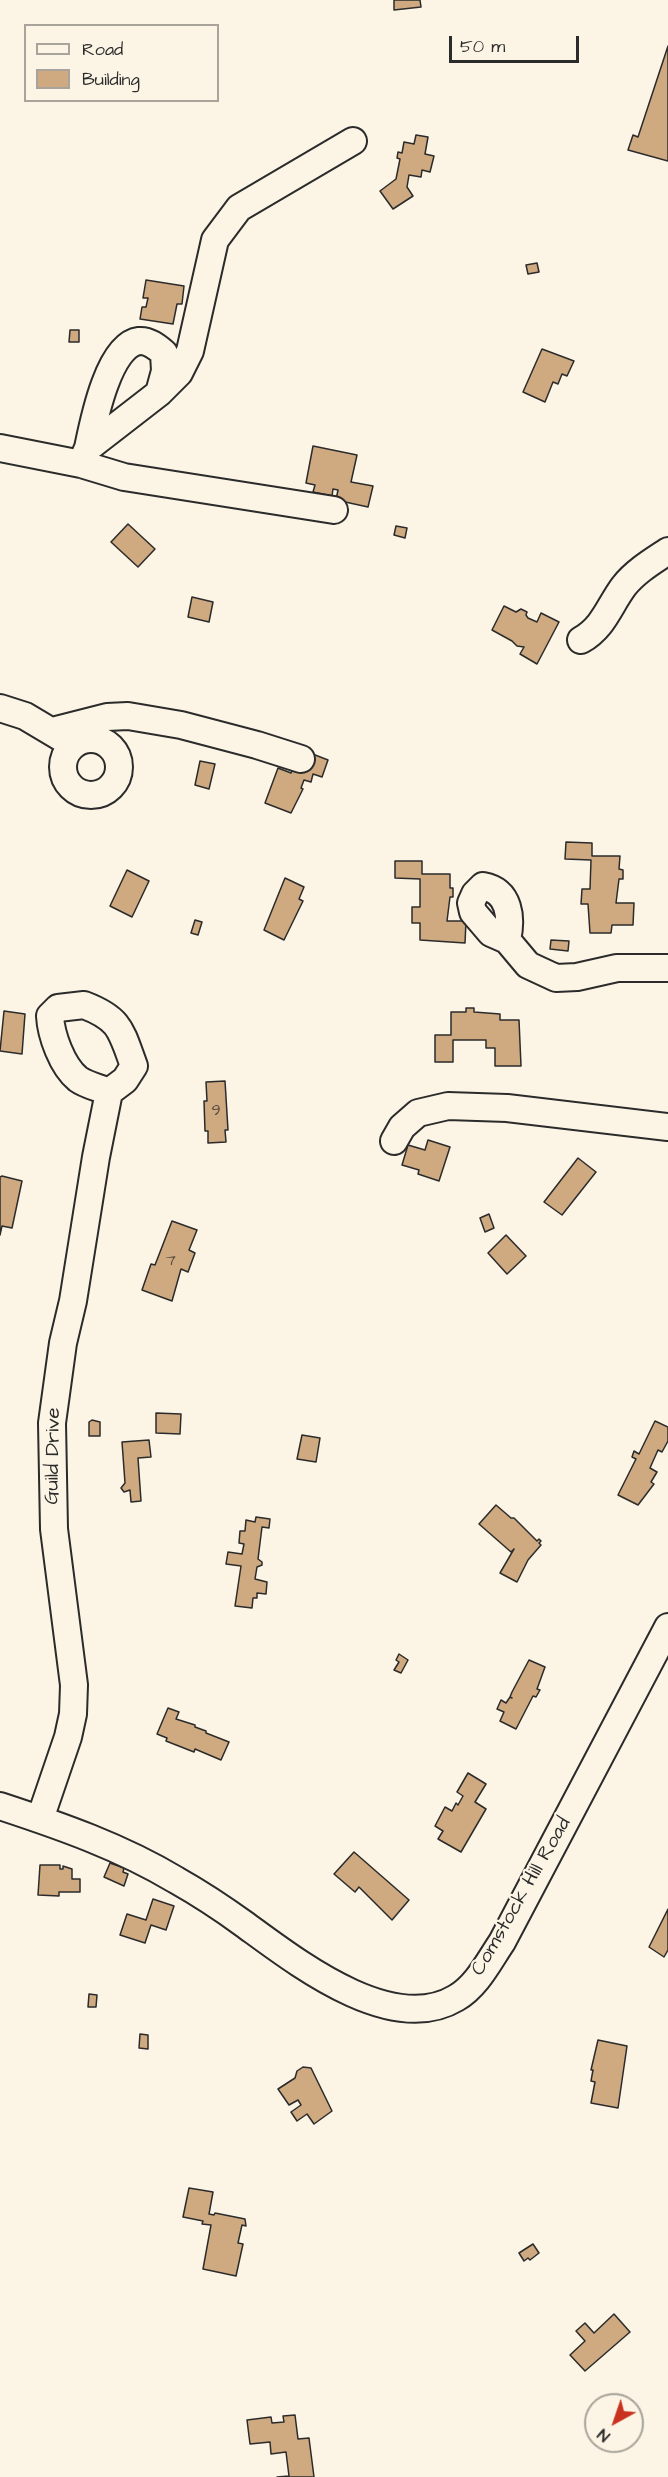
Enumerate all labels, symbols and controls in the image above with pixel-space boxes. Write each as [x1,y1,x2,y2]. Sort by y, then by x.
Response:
legend [24,24,219,102]
scale bar [452,24,582,62]
text: 50 m [460,34,505,59]
text: Road [82,37,123,62]
text: Building [82,67,140,92]
house number: 9 [211,1102,221,1122]
house number: 7 [166,1252,176,1272]
street label: Guild Drive [41,1407,67,1505]
street label: Comstock Hill Road [467,1814,577,1980]
north arrow [584,2393,644,2453]
text: N [593,2424,615,2447]

